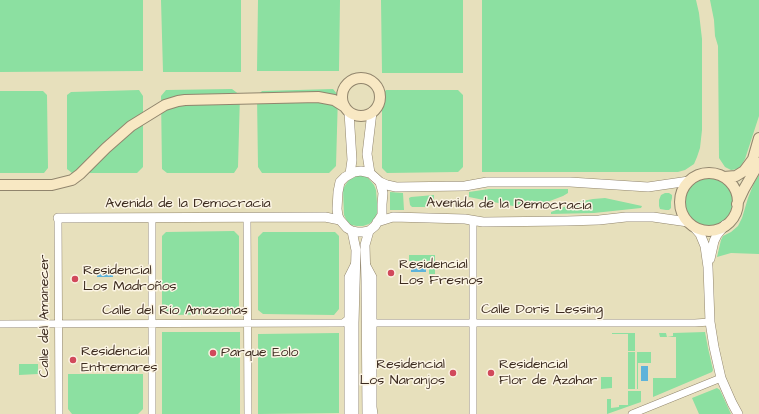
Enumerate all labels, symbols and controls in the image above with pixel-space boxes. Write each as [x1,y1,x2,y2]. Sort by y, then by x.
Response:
street label: Avenida de la Democracia [426,195,592,215]
street label: Avenida de la Democracia [105,196,271,212]
street label: Calle del Amanecer [37,255,53,377]
place label: Residencial Los Fresnos [399,257,483,290]
place label: Residencial Los Madroños [83,263,177,296]
marker: Residencial Los Fresnos [386,268,396,278]
marker: Residencial Los Madroños [70,274,80,284]
street label: Calle Doris Lessing [481,302,603,318]
street label: Calle del Río Amazonas [102,303,248,319]
place label: Residencial Entremares [81,344,158,376]
place label: Parque Eolo [221,345,298,361]
marker: Parque Eolo [208,348,218,358]
marker: Residencial Entremares [68,355,78,365]
place label: Residencial Los Naranjos [360,357,445,390]
place label: Residencial Flor de Azahar [499,357,597,390]
marker: Residencial Los Naranjos [448,368,458,378]
marker: Residencial Flor de Azahar [486,368,496,378]

